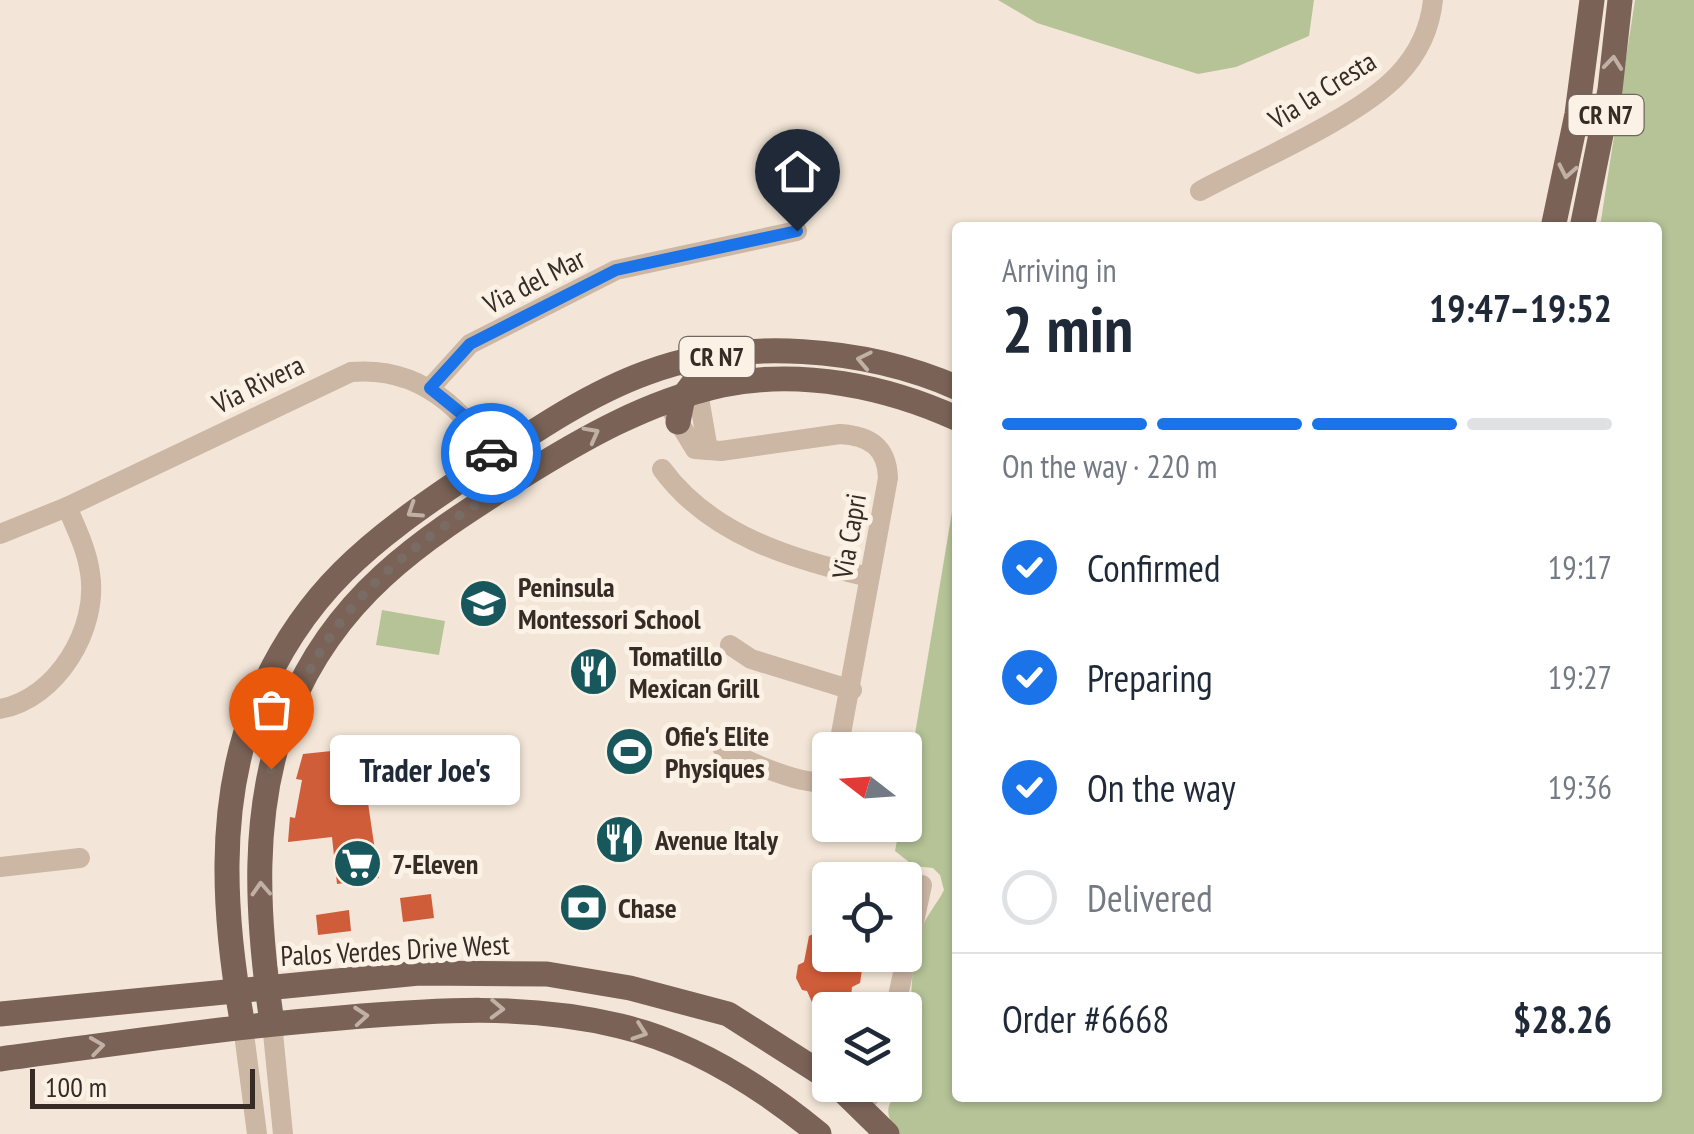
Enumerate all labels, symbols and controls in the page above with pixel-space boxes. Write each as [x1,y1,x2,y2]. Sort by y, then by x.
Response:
street label: Via la Cresta [1260,42,1382,138]
one-way arrow [1602,55,1623,71]
road number: CR N7 [1568,95,1644,135]
pin [755,129,840,232]
icon: home [770,144,825,199]
one-way arrow [1558,163,1579,180]
street label: Via del Mar [476,239,591,322]
text: Arriving in [1002,249,1117,291]
text: 19:47–19:52 [1429,283,1612,332]
text: 2 min [1002,286,1133,370]
road number: CR N7 [680,337,754,377]
street label: Via Rivera [205,346,309,422]
one-way arrow [856,351,873,372]
courier [441,403,541,503]
icon: car [464,426,519,481]
one-way arrow [582,426,600,446]
text: On the way · 220 m [1002,445,1217,487]
street label: Via Capri [823,490,874,582]
one-way arrow [406,499,424,518]
icon: check [1002,540,1057,595]
text: Confirmed [1087,543,1220,592]
text: 19:17 [1548,546,1612,588]
place label: Peninsula Montessori School [518,568,701,637]
school or university icon: Peninsula Montessori School [457,577,509,629]
place label: Tomatillo Mexican Grill [629,637,759,706]
restaurant icon: Tomatillo Mexican Grill [568,646,620,698]
icon: check [1002,650,1057,705]
text: Preparing [1087,653,1213,702]
text: 19:27 [1548,656,1612,698]
pin [229,667,314,770]
icon: bag [244,682,299,737]
place label: Ofie's Elite Physiques [665,717,769,786]
sports icon: Ofie's Elite Physiques [604,726,656,778]
north arrow [812,732,922,842]
map controls [812,732,922,1102]
callout: Trader Joe's [331,734,521,804]
text: Trader Joe's [360,749,490,791]
icon: check [1002,760,1057,815]
text: On the way [1087,763,1235,812]
text: 19:36 [1548,766,1612,808]
restaurant icon: Avenue Italy [594,814,646,866]
place label: Avenue Italy [654,821,779,858]
supermarket icon: 7-Eleven [331,838,383,890]
place label: 7-Eleven [392,845,478,882]
button: locate [812,862,922,972]
text: Delivered [1087,873,1213,922]
one-way arrow [251,881,272,897]
bank icon: Chase [557,882,609,934]
place label: Chase [618,889,677,926]
street label: Palos Verdes Drive West [280,925,511,974]
button: layers [812,992,922,1102]
text: Order #6668 [1002,994,1169,1043]
text: $28.26 [1513,994,1612,1043]
one-way arrow [489,998,505,1019]
one-way arrow [353,1005,369,1027]
one-way arrow [631,1021,648,1041]
one-way arrow [89,1036,105,1057]
scale bar [30,1064,255,1108]
text: 100 m [45,1068,107,1105]

